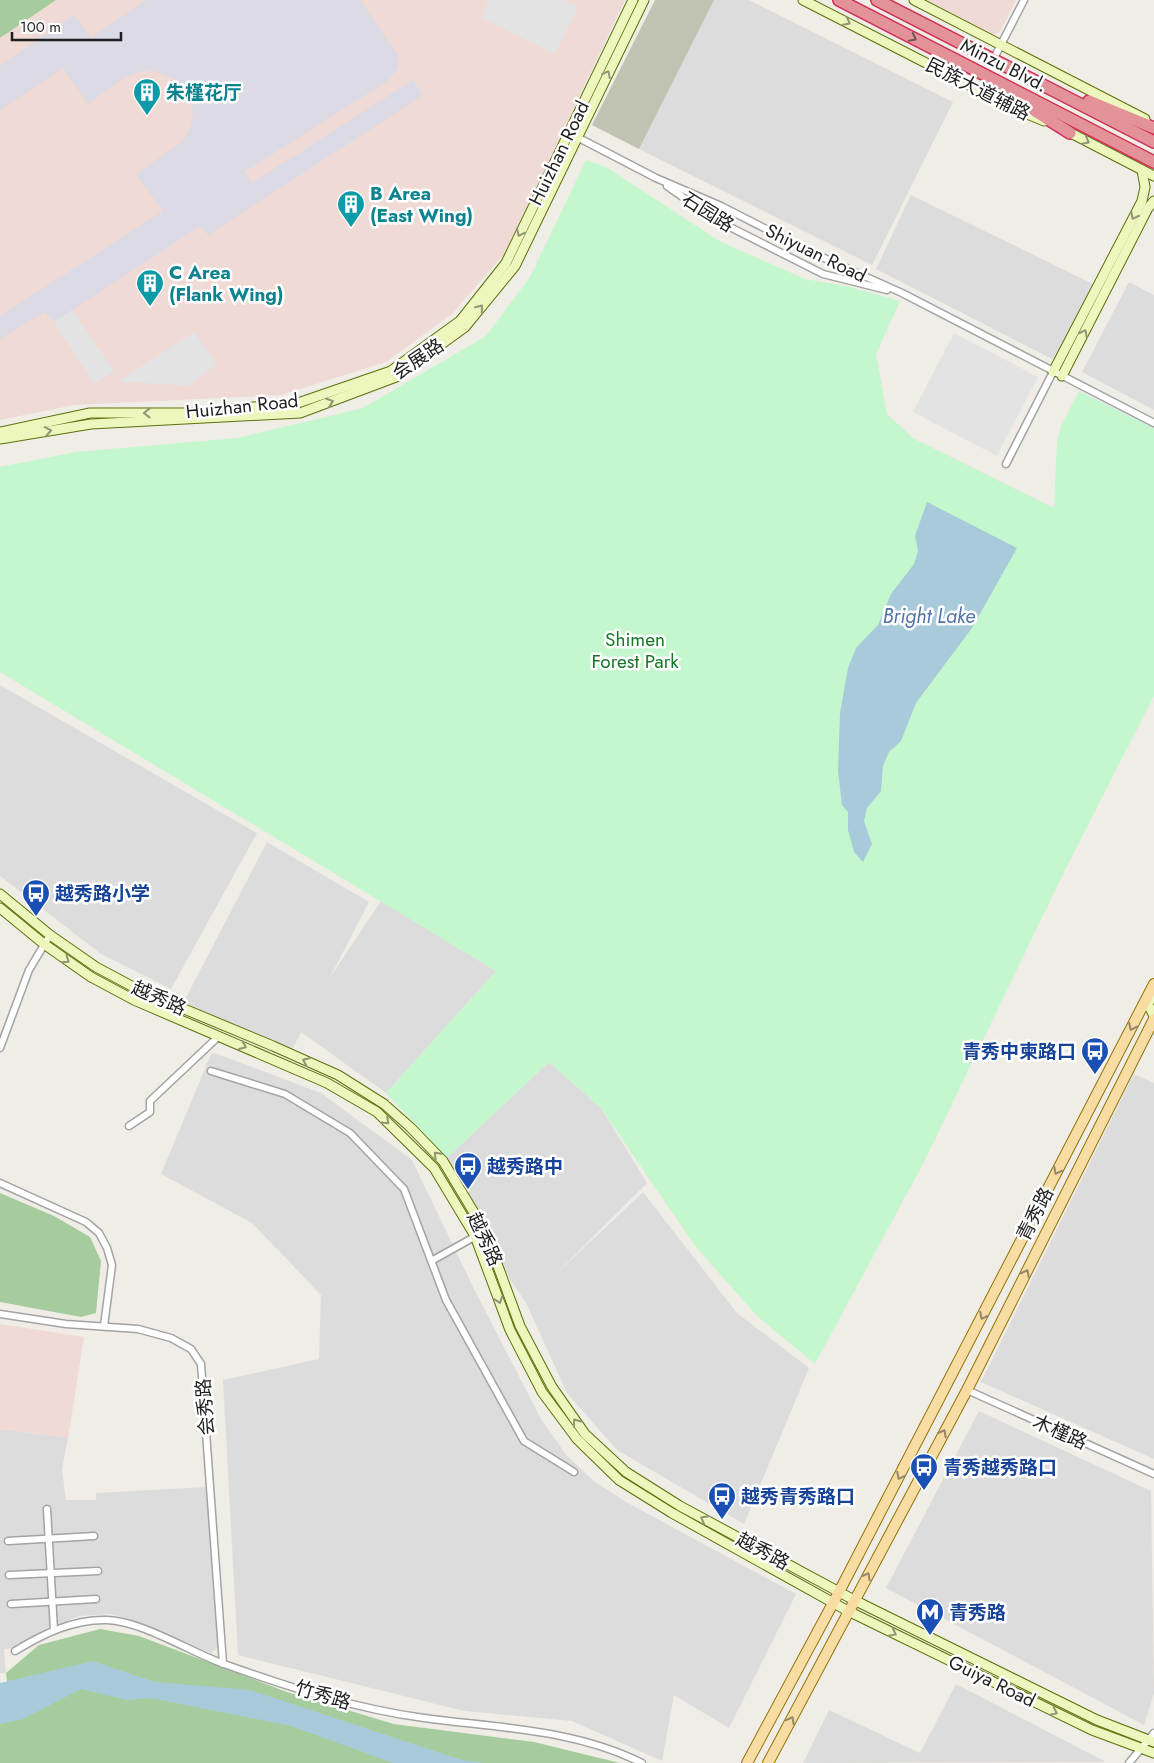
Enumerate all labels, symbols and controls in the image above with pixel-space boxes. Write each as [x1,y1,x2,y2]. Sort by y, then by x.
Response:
scale bar [12,10,121,42]
text: 100 m [20,16,61,38]
one-way arrow [841,16,850,26]
one-way arrow [908,32,917,42]
street label: Minzu Blvd. [956,32,1052,98]
street label: 民族大道辅路 [921,51,1035,127]
one-way arrow [601,70,612,79]
building icon: 朱槿花厅 [132,77,162,116]
place label: 朱槿花厅 [166,79,242,106]
street label: Huizhan Road [522,96,596,210]
one-way arrow [1081,135,1090,145]
place label: B Area (East Wing) [370,180,473,229]
street label: 石园路 [677,185,739,239]
building icon: B Area (East Wing) [336,189,366,228]
one-way arrow [1130,211,1140,220]
street label: Shiyuan Road [761,217,871,289]
one-way arrow [516,228,527,237]
place label: C Area (Flank Wing) [169,259,283,308]
building icon: C Area (Flank Wing) [135,268,165,307]
one-way arrow [475,305,484,314]
one-way arrow [1078,329,1088,338]
street label: 会展路 [387,332,449,386]
street label: Huizhan Road [184,387,300,425]
one-way arrow [325,398,334,408]
one-way arrow [142,408,150,418]
one-way arrow [44,427,52,437]
water label: Bright Lake [883,602,975,631]
park label: Shimen Forest Park [591,626,679,675]
bus stop icon: 越秀路小学 [21,878,51,917]
place label: 越秀路小学 [55,880,150,907]
one-way arrow [60,954,70,963]
street label: 越秀路 [127,974,191,1022]
one-way arrow [1128,1022,1138,1031]
bus stop icon: 青秀中柬路口 [1080,1036,1110,1075]
place label: 青秀中柬路口 [962,1038,1076,1065]
one-way arrow [238,1040,247,1051]
one-way arrow [302,1057,311,1067]
one-way arrow [381,1115,390,1124]
bus stop icon: 越秀路中 [453,1151,483,1190]
one-way arrow [434,1152,443,1161]
place label: 越秀路中 [487,1153,563,1180]
one-way arrow [1053,1166,1063,1175]
street label: 青秀路 [1010,1182,1060,1246]
street label: 越秀路 [461,1207,509,1271]
one-way arrow [1020,1269,1030,1278]
one-way arrow [493,1295,503,1304]
one-way arrow [979,1311,989,1320]
street label: 会秀路 [190,1378,220,1436]
street label: 木槿路 [1028,1408,1092,1456]
one-way arrow [573,1418,582,1427]
one-way arrow [937,1429,947,1438]
bus stop icon: 青秀越秀路口 [909,1452,939,1491]
place label: 青秀越秀路口 [943,1454,1057,1481]
one-way arrow [896,1470,906,1479]
bus stop icon: 越秀青秀路口 [707,1481,737,1520]
place label: 越秀青秀路口 [741,1483,855,1510]
one-way arrow [700,1515,709,1525]
street label: 越秀路 [731,1526,795,1576]
one-way arrow [861,1573,871,1582]
metro station icon: 青秀路 [915,1597,945,1636]
place label: 青秀路 [949,1599,1006,1626]
one-way arrow [887,1626,896,1636]
street label: Guiya Road [944,1648,1040,1714]
street label: 竹秀路 [292,1674,354,1716]
one-way arrow [1049,1705,1058,1716]
one-way arrow [785,1716,795,1725]

